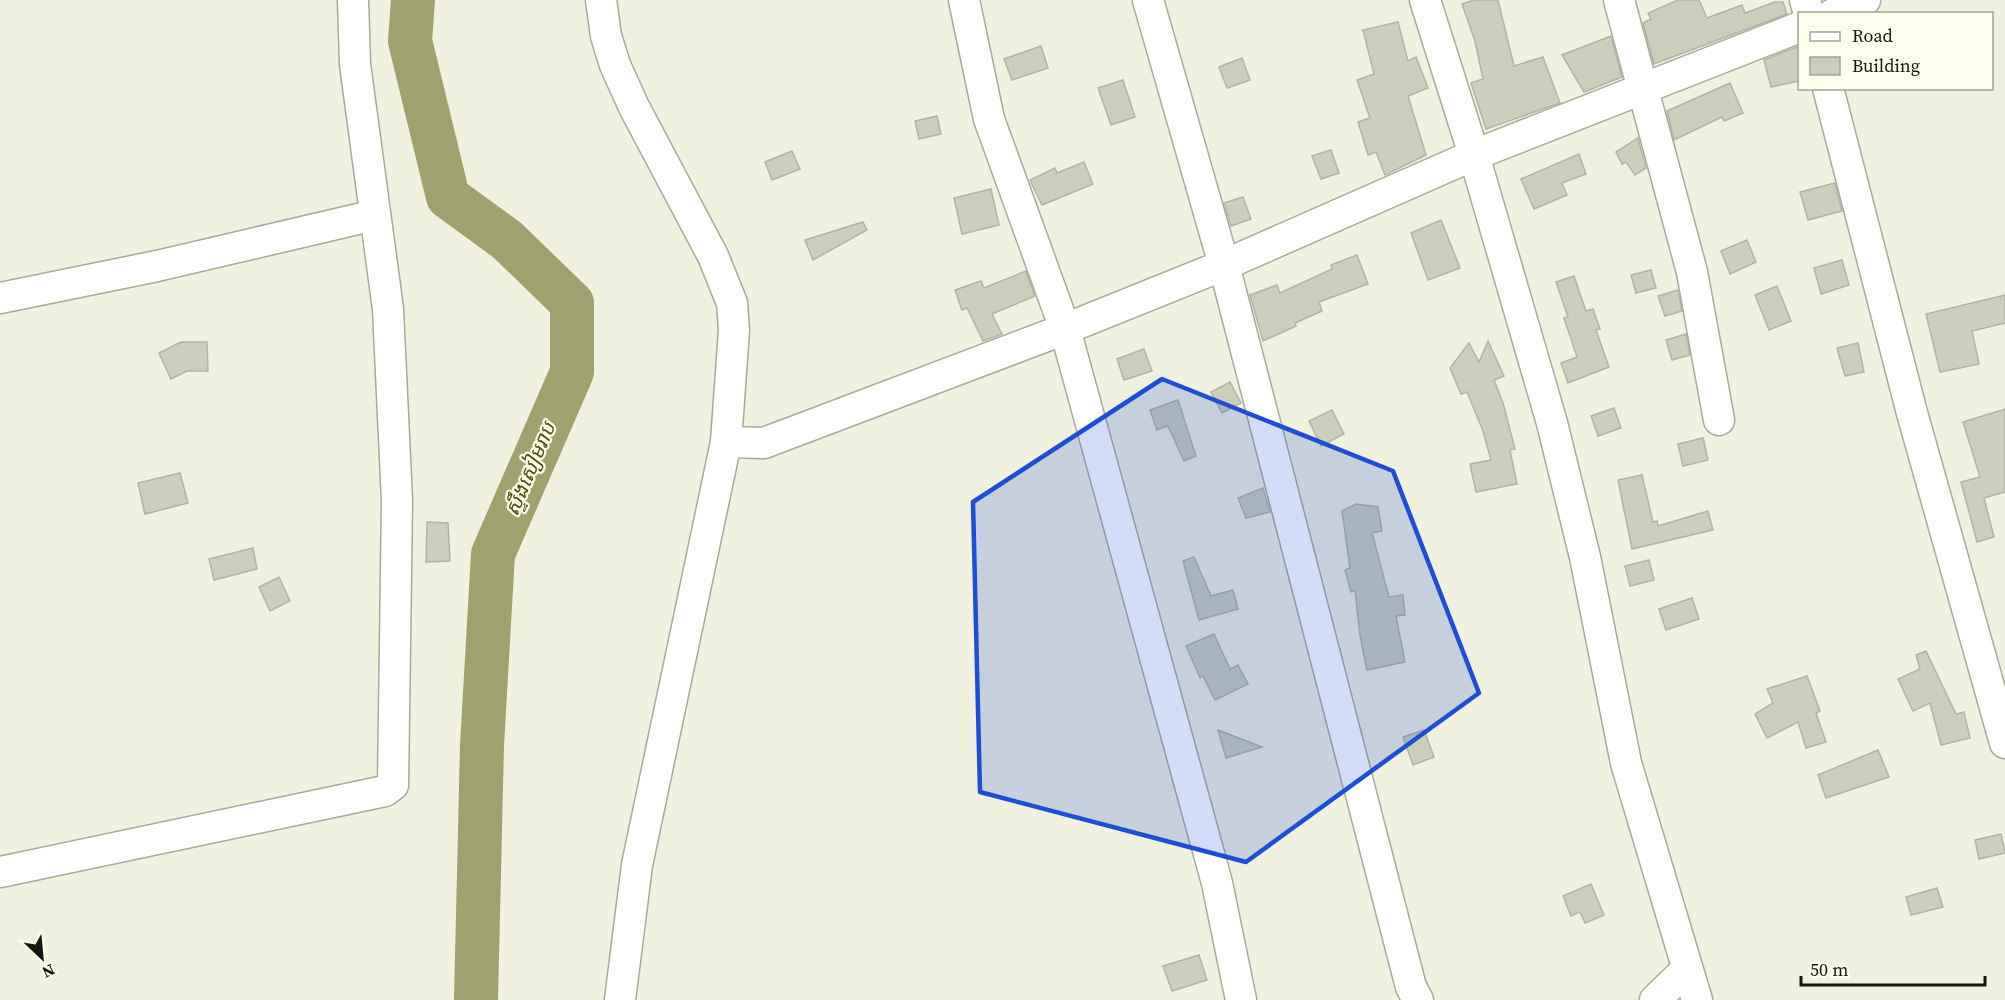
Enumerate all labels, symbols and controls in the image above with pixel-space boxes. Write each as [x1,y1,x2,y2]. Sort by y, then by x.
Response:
legend [1798,12,1993,90]
text: Road [1852,23,1893,48]
text: Building [1852,53,1920,78]
water label: ស្ទឹងសៀមរាប [498,416,563,520]
north arrow [12,928,72,988]
scale bar [1801,949,1986,987]
text: 50 m [1810,957,1848,982]
text: N [38,959,59,984]

